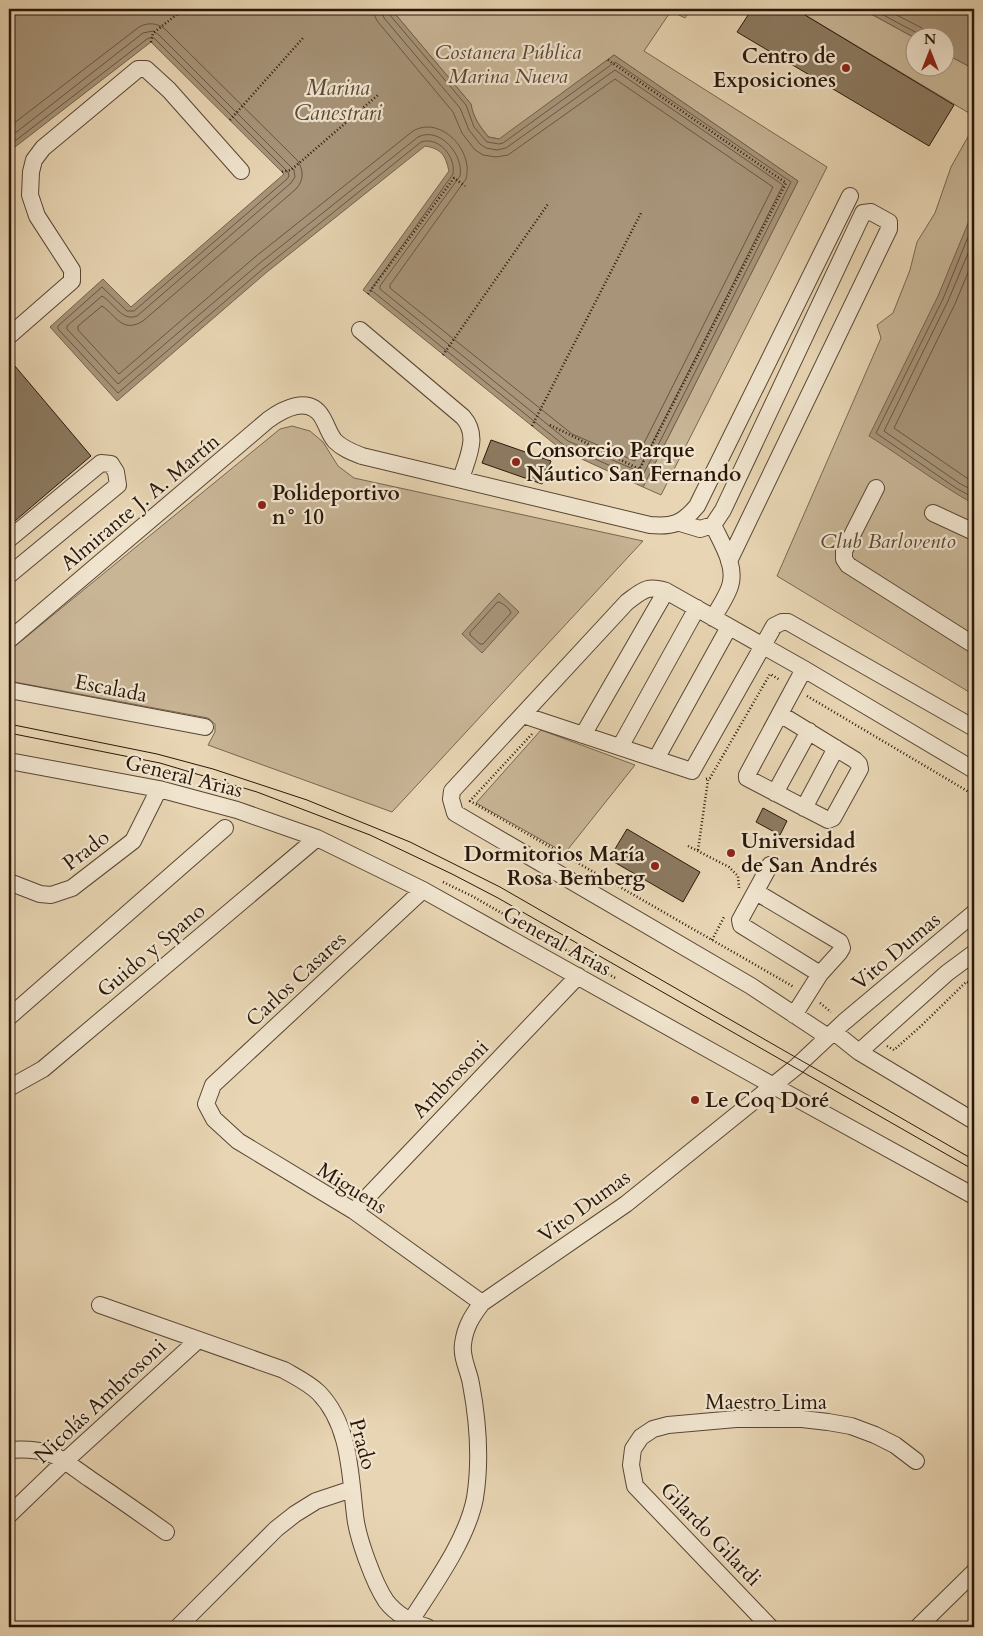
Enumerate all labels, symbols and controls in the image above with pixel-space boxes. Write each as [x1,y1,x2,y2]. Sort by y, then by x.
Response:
north arrow [906,28,956,78]
text: N [924,30,936,49]
park label: Costanera Pública Marina Nueva [435,38,581,91]
place label: Centro de Exposiciones [713,42,836,95]
marker: Centro de Exposiciones [840,62,852,74]
water label: Marina Canestrari [294,73,383,128]
street label: Almirante J. A. Martín [55,427,226,578]
place label: Consorcio Parque Náutico San Fernando [526,436,741,489]
marker: Consorcio Parque Náutico San Fernando [510,456,522,468]
place label: Polideportivo n° 10 [272,479,400,532]
marker: Polideportivo n° 10 [256,499,268,511]
park label: Club Barlovento [820,527,956,556]
street label: Escalada [72,667,150,710]
street label: General Arias [122,748,246,805]
street label: Prado [57,823,116,878]
place label: Universidad de San Andrés [741,827,878,880]
place label: Dormitorios María Rosa Bemberg [464,840,646,893]
marker: Universidad de San Andrés [725,847,737,859]
marker: Dormitorios María Rosa Bemberg [649,860,661,872]
street label: Guido y Spano [91,897,212,1004]
street label: General Arias [497,900,616,983]
street label: Vito Dumas [846,906,947,997]
street label: Carlos Casares [240,925,353,1033]
street label: Ambrosoni [405,1034,495,1125]
place label: Le Coq Doré [705,1086,829,1115]
marker: Le Coq Doré [689,1094,701,1106]
street label: Miguens [311,1156,392,1221]
street label: Vito Dumas [532,1163,636,1250]
street label: Nicolás Ambrosoni [28,1332,173,1470]
street label: Maestro Lima [705,1388,827,1417]
street label: Prado [342,1415,383,1473]
street label: Gilardo Gilardi [654,1476,768,1593]

